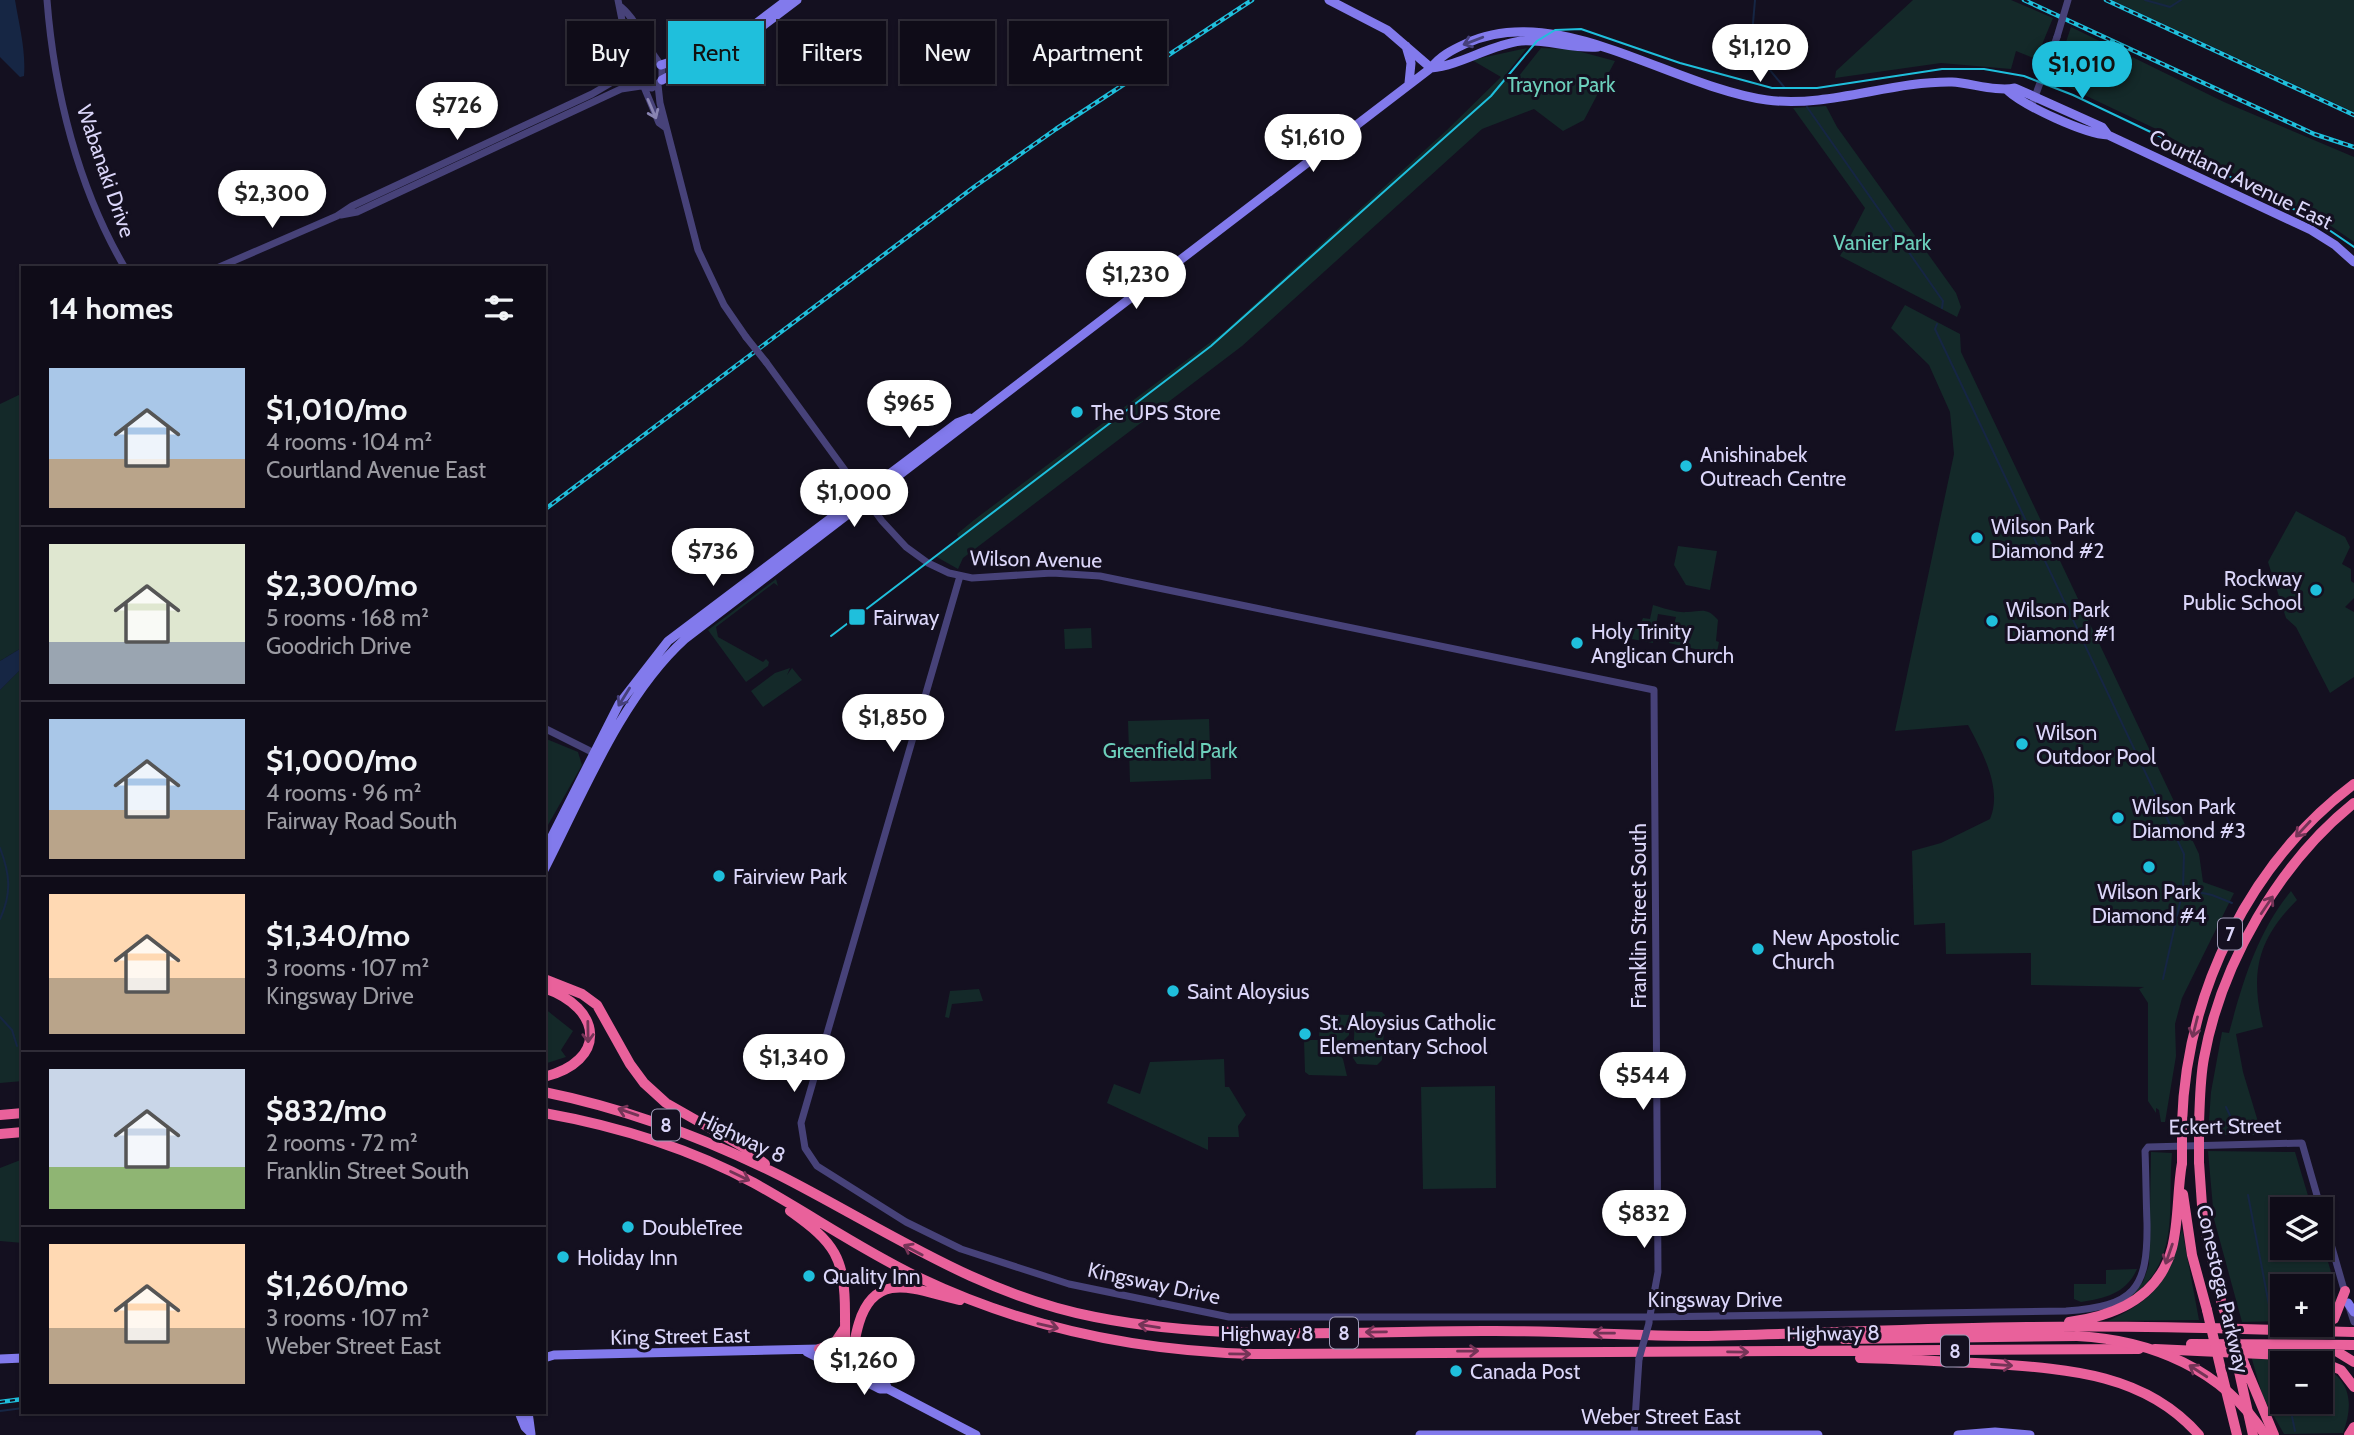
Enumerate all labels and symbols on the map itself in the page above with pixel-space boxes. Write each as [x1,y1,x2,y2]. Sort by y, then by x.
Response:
pin: $1,120 [1703,24,1817,84]
one-way arrow [1463,36,1485,49]
pin: $1,010 [2025,42,2139,101]
park label: Traynor Park [1507,72,1616,97]
pin: $726 [416,82,498,142]
one-way arrow [647,98,660,119]
street label: Wabanaki Drive [72,102,140,241]
pin: $1,610 [1256,114,1370,174]
street label: Courtland Avenue East [2145,124,2337,234]
pin: $2,300 [215,170,329,230]
park label: Vanier Park [1833,230,1932,255]
pin: $1,230 [1079,252,1193,311]
pin: $965 [868,380,950,440]
place label: The UPS Store [1091,400,1221,425]
marker: The UPS Store [1069,404,1085,420]
place label: Anishinabek Outreach Centre [1700,442,1846,491]
marker: Anishinabek Outreach Centre [1678,458,1694,474]
pin: $1,000 [797,470,911,529]
place label: Wilson Park Diamond #2 [1991,514,2105,563]
pin: $736 [672,528,754,588]
marker: Wilson Park Diamond #2 [1969,530,1985,546]
street label: Wilson Avenue [970,545,1103,573]
place label: Rockway Public School [2183,566,2302,615]
marker: Rockway Public School [2308,582,2324,598]
place label: Wilson Park Diamond #1 [2006,597,2115,646]
place label: Fairway [873,605,940,630]
marker: Fairway [847,607,867,627]
marker: Wilson Park Diamond #1 [1984,613,2000,629]
place label: Holy Trinity Anglican Church [1591,619,1734,668]
marker: Holy Trinity Anglican Church [1569,635,1585,651]
one-way arrow [616,687,630,707]
pin: $1,850 [836,694,950,754]
place label: Wilson Outdoor Pool [2036,720,2156,769]
marker: Wilson Outdoor Pool [2014,736,2030,752]
park label: Greenfield Park [1103,738,1238,763]
place label: Wilson Park Diamond #3 [2132,794,2246,843]
marker: Wilson Park Diamond #3 [2110,810,2126,826]
one-way arrow [2295,820,2312,837]
street label: Franklin Street South [1626,823,1651,1009]
marker: Wilson Park Diamond #4 [2141,859,2157,875]
place label: Fairview Park [733,864,848,889]
marker: Fairview Park [711,868,727,884]
place label: Wilson Park Diamond #4 [2092,879,2206,928]
one-way arrow [2260,896,2275,915]
road number: 7 [2218,918,2242,950]
place label: New Apostolic Church [1772,925,1900,974]
marker: New Apostolic Church [1750,941,1766,957]
place label: Saint Aloysius [1187,979,1310,1004]
marker: Saint Aloysius [1165,983,1181,999]
place label: St. Aloysius Catholic Elementary School [1319,1010,1496,1059]
one-way arrow [2188,1015,2201,1038]
one-way arrow [581,1020,594,1043]
marker: St. Aloysius Catholic Elementary School [1297,1026,1313,1042]
pin: $1,340 [737,1034,851,1094]
pin: $544 [1602,1052,1684,1112]
one-way arrow [617,1105,639,1117]
street label: Highway 8 [694,1106,790,1168]
road number: 8 [652,1110,680,1140]
street label: Eckert Street [2168,1113,2282,1139]
one-way arrow [729,1170,750,1184]
pin: $832 [1603,1190,1685,1250]
street label: Conestoga Parkway [2191,1202,2255,1376]
place label: DoubleTree [642,1215,743,1240]
marker: DoubleTree [620,1219,636,1235]
one-way arrow [903,1243,924,1256]
one-way arrow [2162,1243,2174,1265]
place label: Holiday Inn [577,1245,678,1270]
marker: Holiday Inn [555,1249,571,1265]
street label: Kingsway Drive [1085,1257,1223,1309]
place label: Quality Inn [823,1264,921,1289]
marker: Quality Inn [801,1268,817,1284]
street label: Kingsway Drive [1648,1287,1783,1312]
road number: 8 [1330,1317,1358,1348]
one-way arrow [1138,1319,1161,1332]
one-way arrow [1036,1320,1059,1333]
street label: Highway 8 [1786,1320,1880,1346]
street label: Highway 8 [1220,1321,1314,1346]
street label: King Street East [610,1322,750,1350]
one-way arrow [1365,1325,1388,1339]
one-way arrow [1592,1327,1615,1340]
road number: 8 [1941,1336,1969,1366]
pin: $1,260 [807,1338,921,1397]
one-way arrow [1456,1344,1479,1358]
one-way arrow [1727,1345,1750,1359]
one-way arrow [1229,1347,1252,1360]
place label: Canada Post [1470,1359,1580,1384]
one-way arrow [1991,1359,2013,1372]
marker: Canada Post [1448,1363,1464,1379]
one-way arrow [2189,1364,2209,1378]
street label: Weber Street East [1581,1404,1741,1429]

